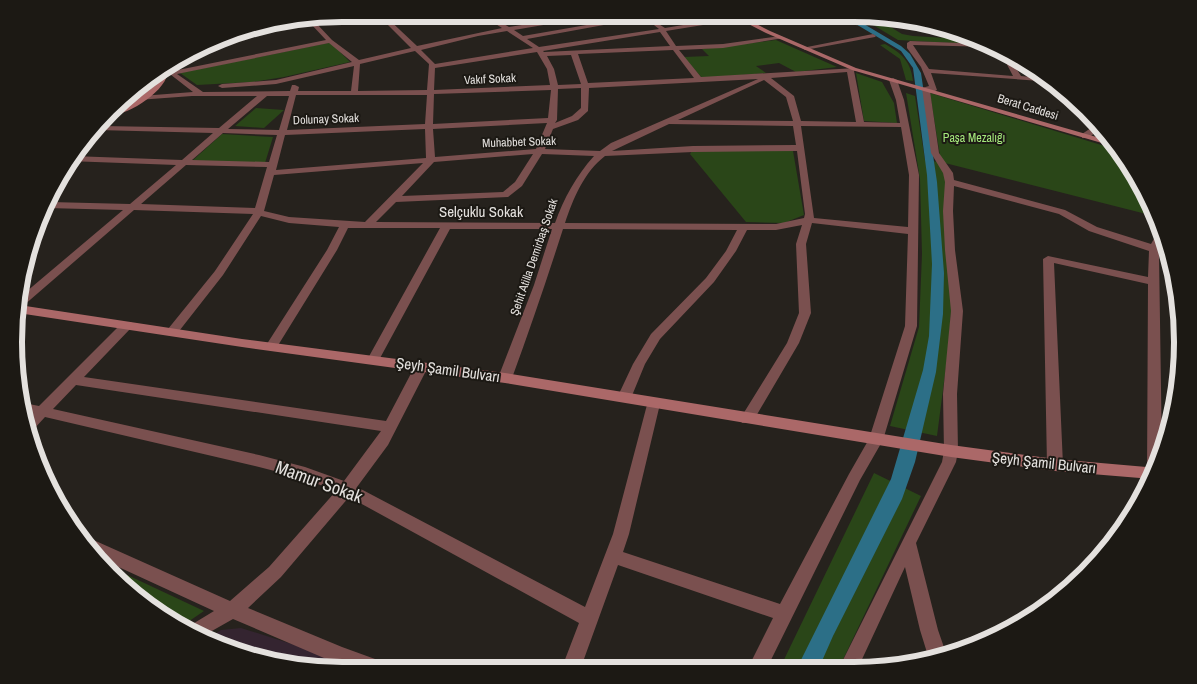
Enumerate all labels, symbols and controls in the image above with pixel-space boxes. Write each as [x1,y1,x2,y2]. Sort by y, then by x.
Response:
street label: Vakıf Sokak [464,70,516,88]
street label: Berat Caddesi [996,90,1060,124]
street label: Dolunay Sokak [293,110,359,128]
park label: Paşa Mezalığı [943,130,1005,146]
street label: Muhabbet Sokak [482,133,556,151]
street label: Şehit Atilla Demirbaş Sokak [506,196,562,318]
street label: Selçuklu Sokak [439,201,524,222]
street label: Şeyh Şamil Bulvarı [395,352,501,387]
street label: Şeyh Şamil Bulvarı [991,447,1097,478]
street label: Mamur Sokak [272,454,367,509]

